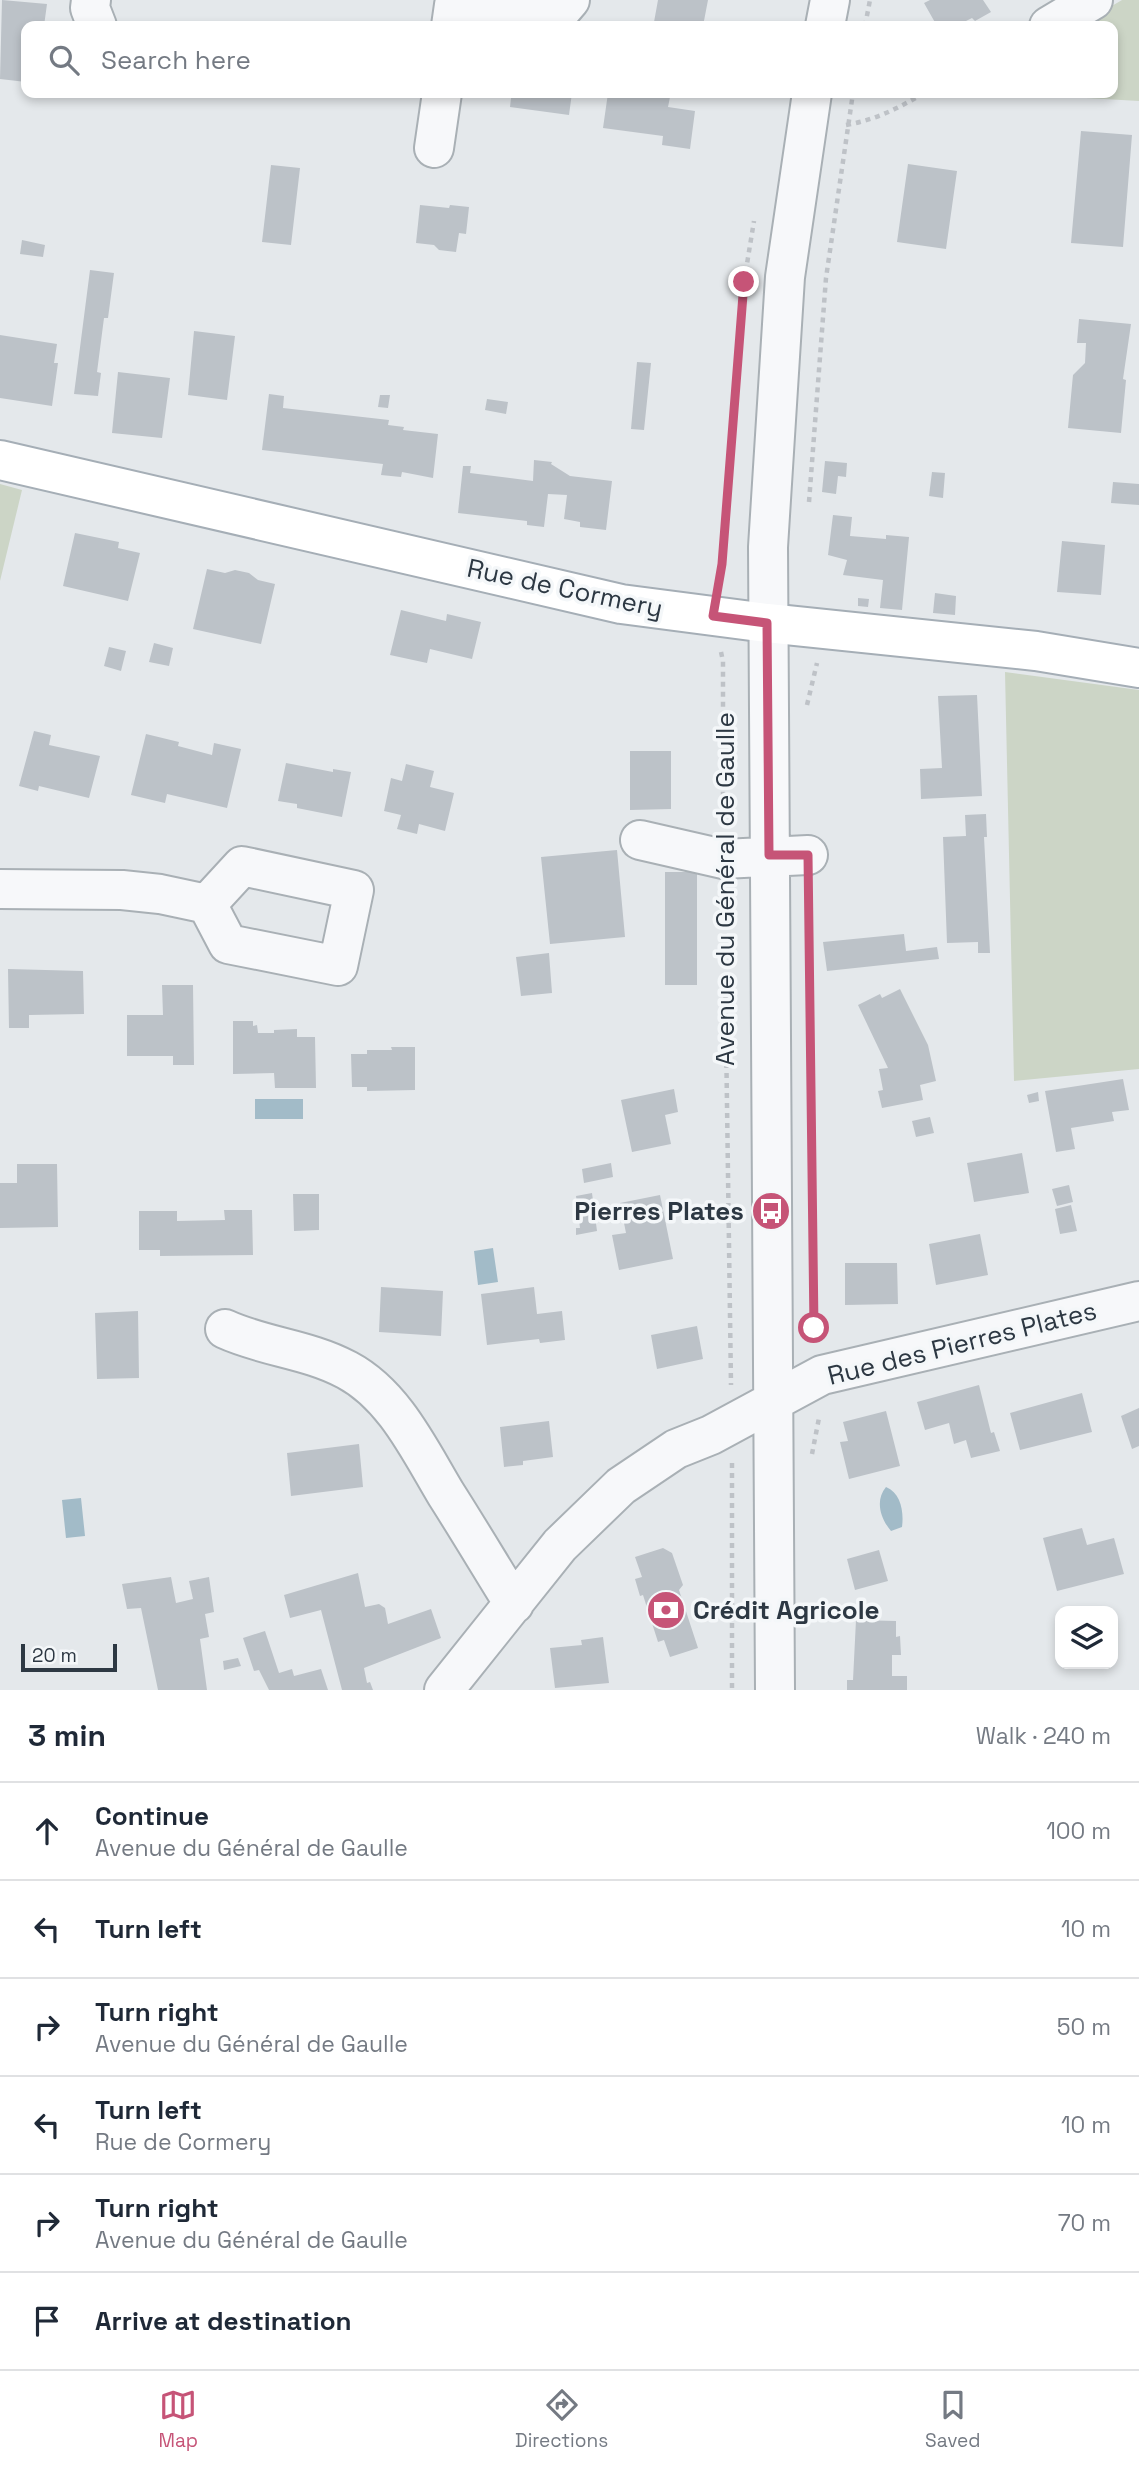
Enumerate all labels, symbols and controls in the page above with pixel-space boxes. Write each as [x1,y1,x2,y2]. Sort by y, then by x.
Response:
search box [21,21,1118,98]
icon: search [45,41,83,79]
text: Search here [101,43,251,77]
route end [728,266,759,297]
street label: Rue de Cormery [464,551,666,625]
street label: Avenue du Général de Gaulle [708,712,742,1066]
bus stop icon: Pierres Plates [750,1190,792,1232]
place label: Pierres Plates [574,1194,744,1228]
street label: Rue des Pierres Plates [824,1293,1100,1393]
route start [798,1312,829,1343]
bank icon: Crédit Agricole [645,1589,687,1631]
place label: Crédit Agricole [693,1593,880,1627]
map controls [1055,1606,1118,1669]
button: layers [1055,1606,1118,1669]
scale bar [21,1641,117,1673]
text: 20 m [32,1643,77,1668]
text: 3 min [28,1716,106,1755]
text: Walk · 240 m [976,1721,1111,1751]
text: Continue [95,1799,209,1833]
icon: ahead [28,1812,66,1850]
text: 100 m [1046,1816,1111,1846]
text: Avenue du Général de Gaulle [95,1833,408,1863]
icon: left [28,1910,66,1948]
text: Turn left [95,1912,202,1946]
text: 10 m [1061,1914,1111,1944]
text: Turn right [95,1995,219,2029]
icon: right [28,2008,66,2046]
text: 50 m [1057,2012,1111,2042]
text: Avenue du Général de Gaulle [95,2029,408,2059]
text: Turn left [95,2093,202,2127]
icon: left [28,2106,66,2144]
text: 10 m [1061,2110,1111,2140]
text: Rue de Cormery [95,2127,271,2157]
text: Turn right [95,2191,219,2225]
icon: right [28,2204,66,2242]
text: 70 m [1058,2208,1111,2238]
text: Avenue du Général de Gaulle [95,2225,408,2255]
icon: arrive [28,2302,66,2340]
text: Arrive at destination [95,2304,352,2338]
tab: Map [158,2386,198,2453]
tab: Directions [515,2386,608,2453]
tab: Saved [925,2386,981,2453]

